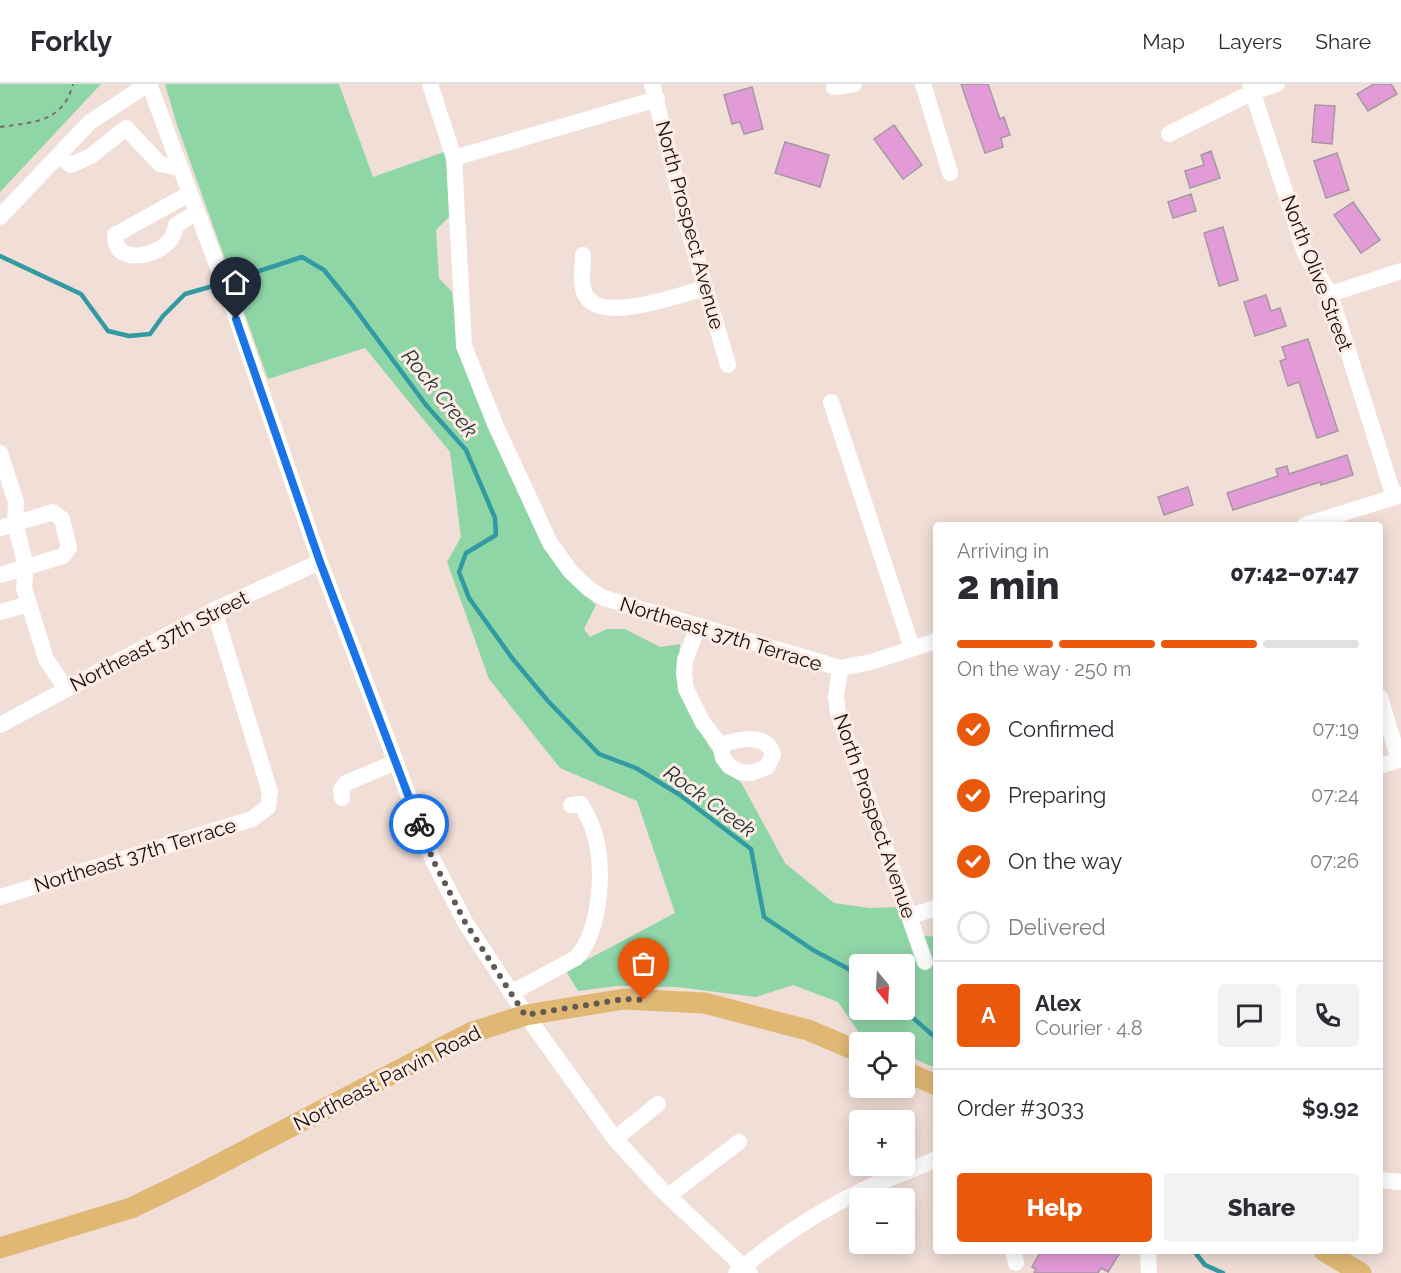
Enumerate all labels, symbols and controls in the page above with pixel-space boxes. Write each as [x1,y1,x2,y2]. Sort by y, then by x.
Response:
text: Forkly [30,25,112,58]
text: Map [1142,29,1185,54]
text: Layers [1218,29,1282,54]
text: Share [1315,29,1371,54]
street label: North Prospect Avenue [651,118,729,332]
street label: North Olive Street [1276,192,1358,355]
pin [210,257,261,319]
icon: home [219,266,252,299]
water label: Rock Creek [397,344,483,442]
text: Arriving in [957,539,1049,563]
text: 07:42–07:47 [1230,560,1359,586]
text: 2 min [957,562,1060,608]
street label: Northeast 37th Street [66,585,252,696]
street label: Northeast 37th Terrace [617,592,825,676]
text: On the way · 250 m [957,657,1131,681]
street label: North Prospect Avenue [829,711,921,922]
icon: check [957,713,990,746]
text: Confirmed [1008,716,1115,742]
text: 07:19 [1312,717,1359,741]
water label: Rock Creek [659,759,761,843]
icon: check [957,779,990,812]
text: Preparing [1008,782,1106,808]
text: 07:24 [1311,783,1359,807]
courier [389,794,449,854]
icon: bike [403,808,436,841]
street label: Northeast 37th Terrace [31,813,239,897]
icon: check [957,845,990,878]
text: On the way [1008,848,1122,874]
text: 07:26 [1310,849,1359,873]
text: Delivered [1008,914,1106,940]
pin [618,938,669,1000]
icon: bag [627,947,660,980]
north arrow [849,954,915,1020]
map controls [849,954,915,1254]
button: chat [1218,984,1281,1047]
button: phone [1296,984,1359,1047]
text: Alex [1035,990,1081,1016]
text: A [981,1002,996,1028]
text: Courier · 4.8 [1035,1016,1143,1040]
street label: Northeast Parvin Road [289,1020,485,1136]
button: locate [849,1032,915,1098]
text: Order #3033 [957,1095,1084,1121]
text: $9.92 [1302,1095,1359,1121]
button: + [849,1110,915,1176]
button: Help [957,1173,1152,1242]
button: Share [1164,1173,1359,1242]
button: − [849,1188,915,1254]

